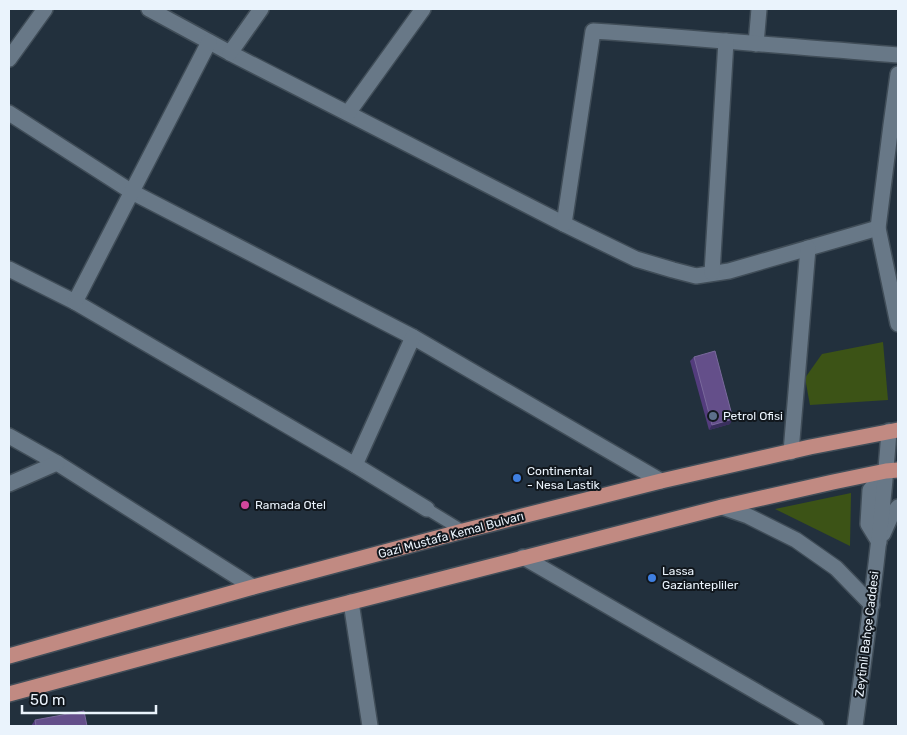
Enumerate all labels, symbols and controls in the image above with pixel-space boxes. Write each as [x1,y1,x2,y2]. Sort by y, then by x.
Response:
place label: Petrol Ofisi [723,409,783,423]
marker: Petrol Ofisi [707,410,719,422]
place label: Continental - Nesa Lastik [527,464,601,492]
marker: Continental - Nesa Lastik [511,472,523,484]
place label: Ramada Otel [255,498,326,512]
marker: Ramada Otel [239,499,251,511]
street label: Gazi Mustafa Kemal Bulvarı [377,509,526,561]
place label: Lassa Gaziantepliler [662,564,739,592]
street label: Zeytinli Bahçe Caddesi [852,570,882,698]
marker: Lassa Gaziantepliler [646,572,658,584]
scale bar [22,682,156,714]
text: 50 m [30,691,65,709]

